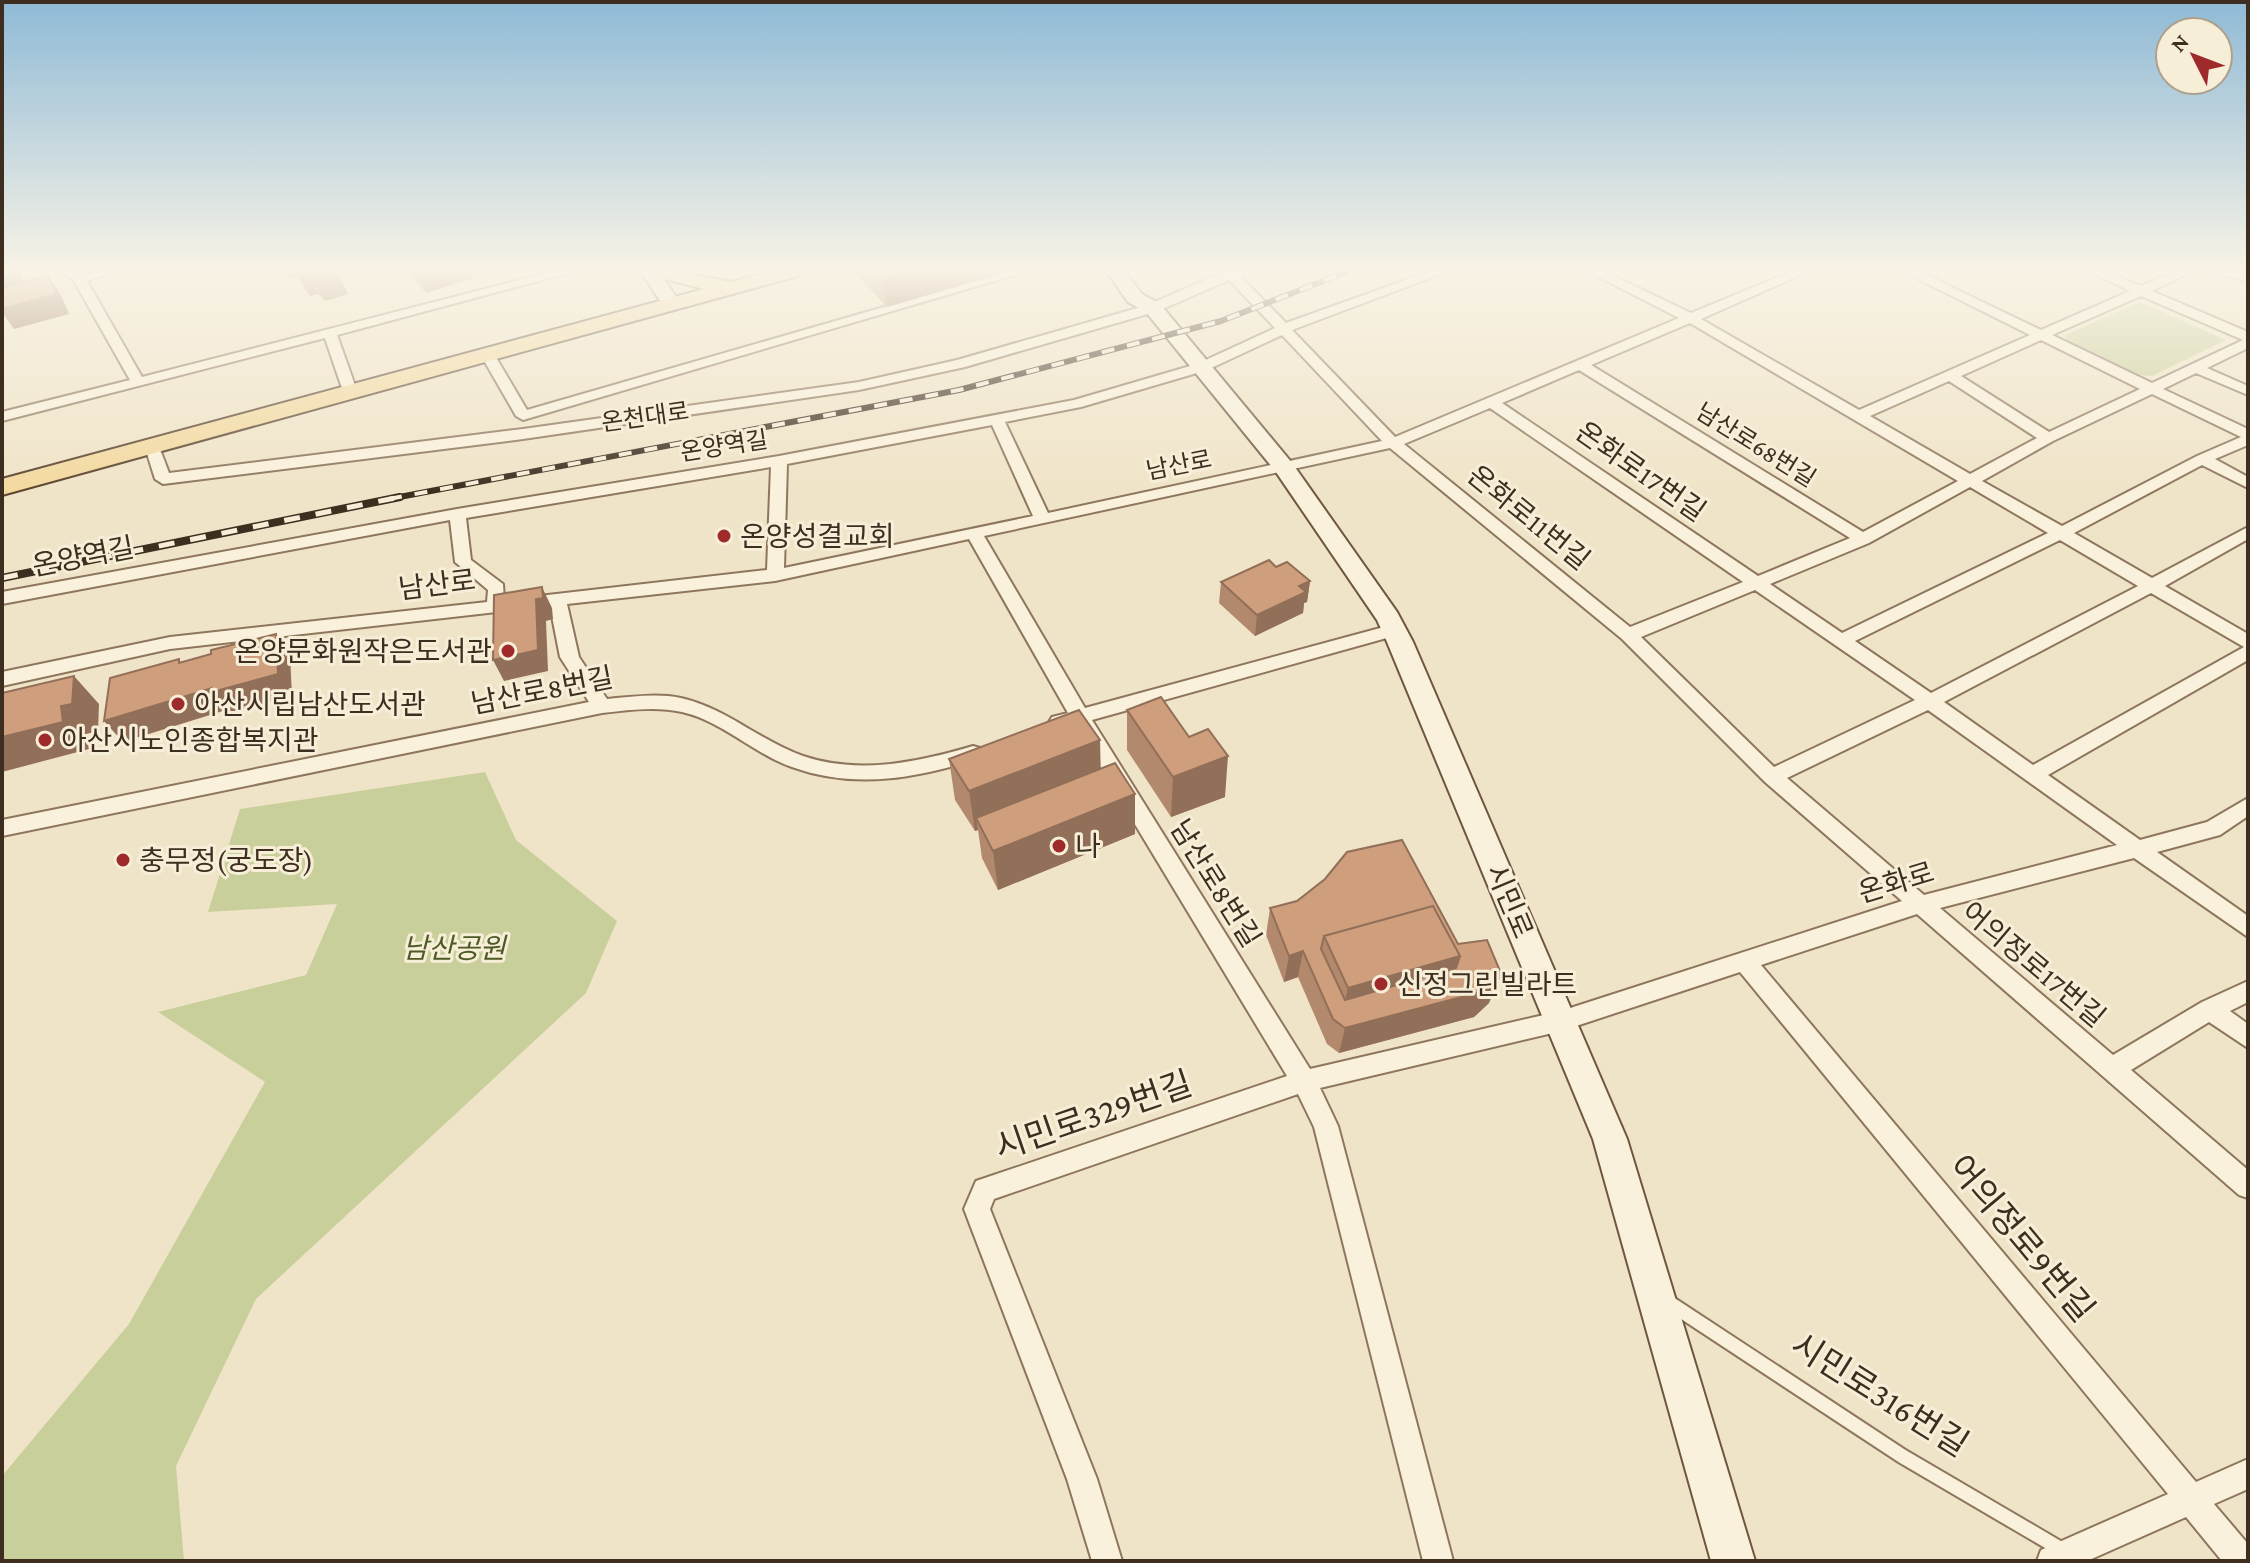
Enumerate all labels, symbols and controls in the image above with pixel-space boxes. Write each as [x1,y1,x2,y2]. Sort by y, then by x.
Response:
north arrow [2154,16,2234,96]
text: N [2165,29,2194,57]
street label: 온천대로 [599,397,691,436]
street label: 남산로68번길 [1692,397,1821,492]
street label: 온화로17번길 [1570,415,1711,527]
street label: 온양역길 [678,425,770,466]
street label: 남산로 [1144,445,1214,484]
street label: 온화로11번길 [1462,459,1596,576]
place label: 온양성결교회 [740,521,895,552]
marker: 온양성결교회 [715,527,733,545]
street label: 온양역길 [30,531,137,582]
street label: 남산로 [397,564,477,605]
place label: 온양문화원작은도서관 [234,636,492,667]
marker: 온양문화원작은도서관 [499,642,517,660]
street label: 남산로8번길 [469,662,616,719]
place label: 아산시립남산도서관 [194,689,426,720]
marker: 아산시립남산도서관 [169,695,187,713]
place label: 아산시노인종합복지관 [61,725,319,756]
marker: 아산시노인종합복지관 [36,731,54,749]
street label: 남산로8번길 [1164,814,1267,952]
place label: 나 [1075,831,1101,862]
marker: 나 [1050,837,1068,855]
place label: 충무정(궁도장) [139,845,313,877]
marker: 충무정(궁도장) [114,851,132,869]
street label: 온화로 [1855,856,1938,909]
street label: 시민로 [1480,860,1539,943]
street label: 어의정로17번길 [1956,896,2111,1033]
park label: 남산공원 [402,933,508,964]
place label: 신정그린빌라트 [1397,969,1577,1000]
marker: 신정그린빌라트 [1372,975,1390,993]
street label: 시민로329번길 [990,1064,1197,1166]
street label: 어의정로9번길 [1942,1148,2102,1329]
street label: 시민로316번길 [1785,1325,1975,1463]

